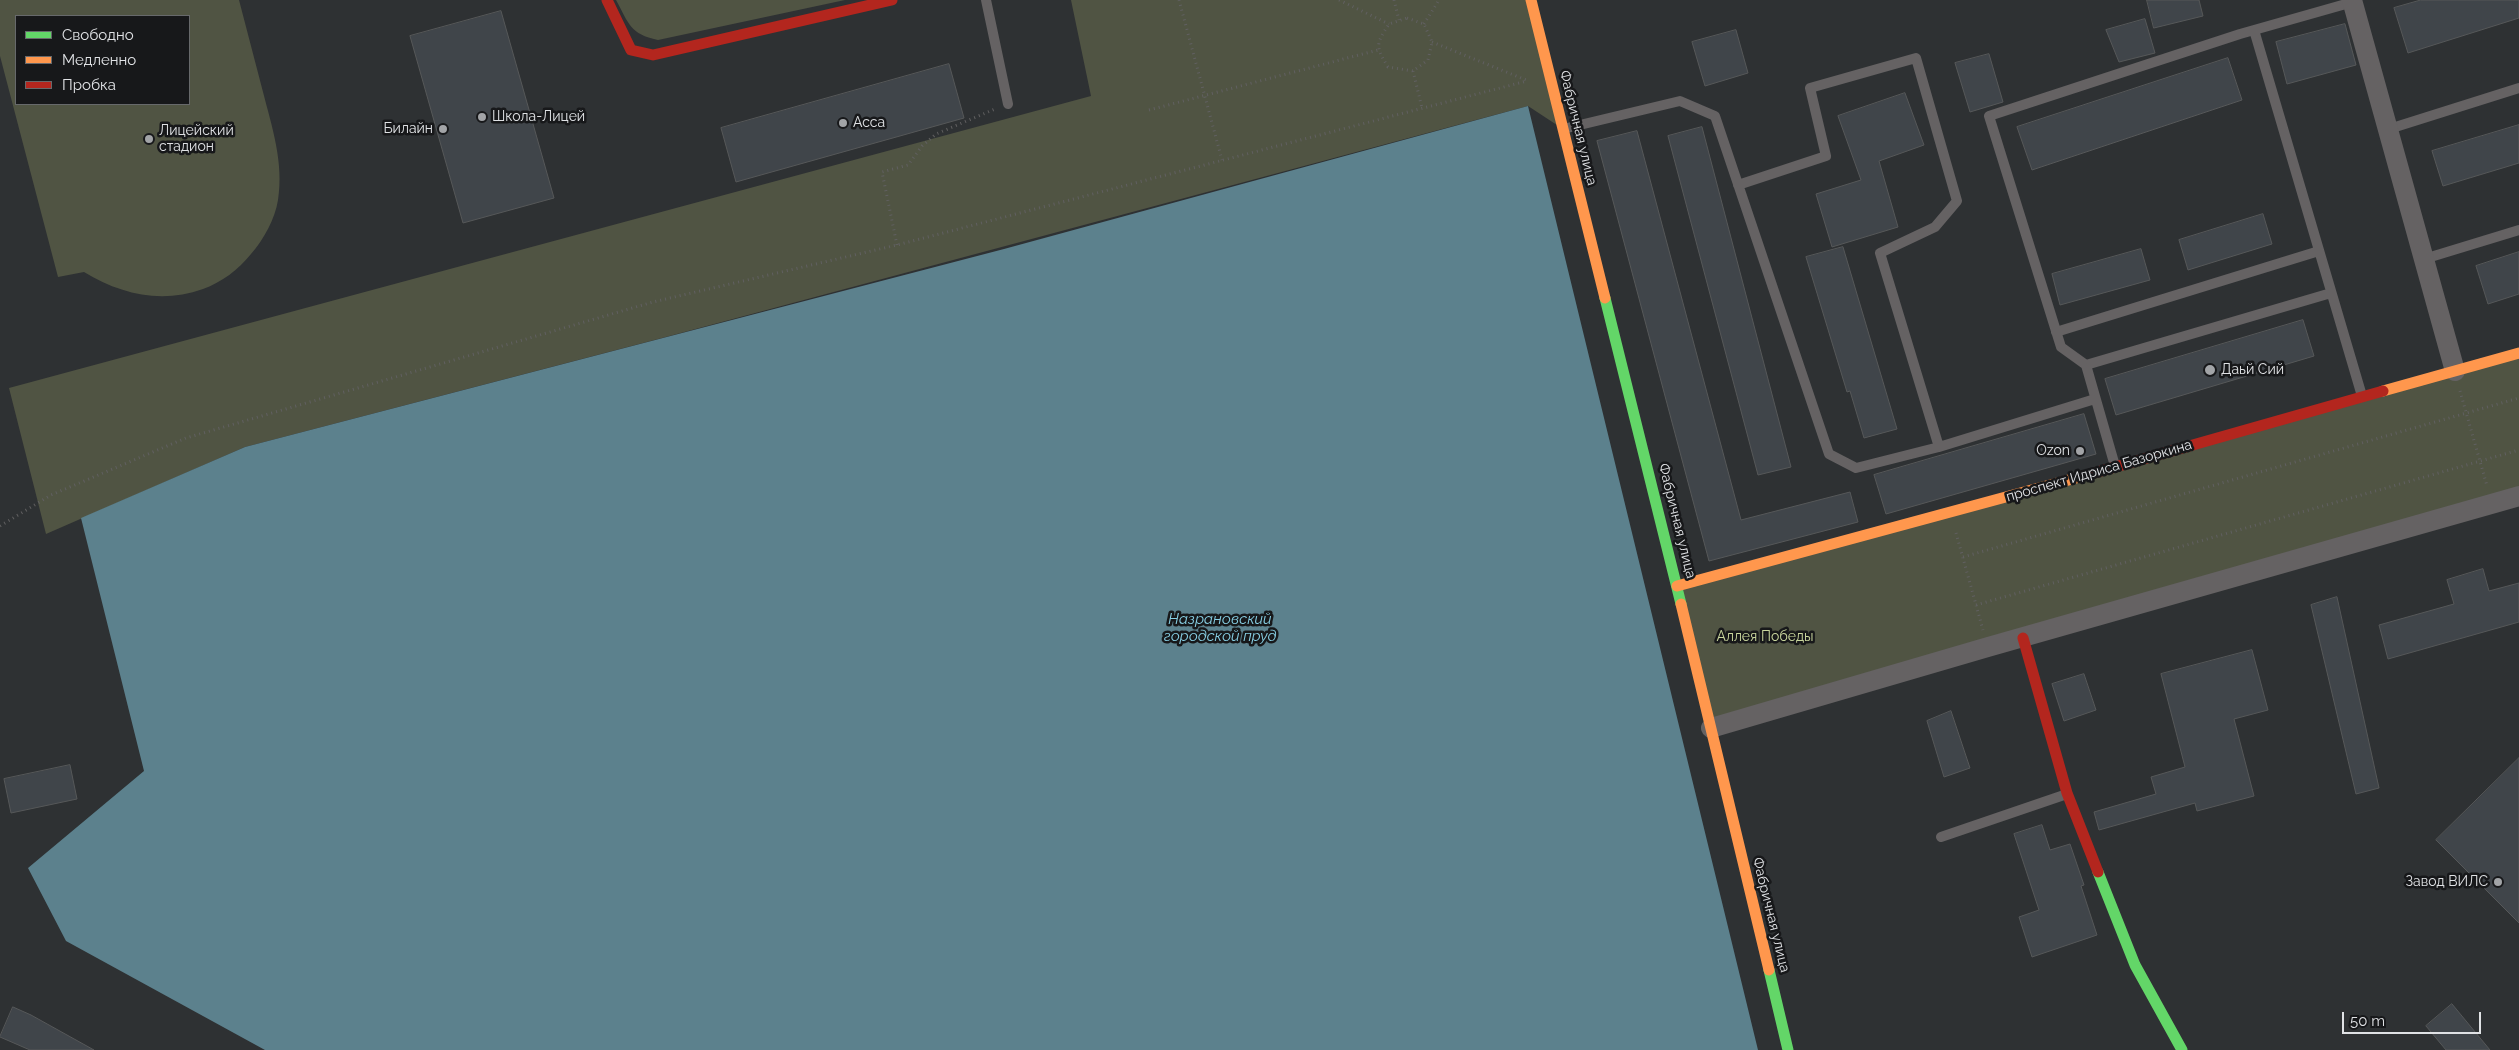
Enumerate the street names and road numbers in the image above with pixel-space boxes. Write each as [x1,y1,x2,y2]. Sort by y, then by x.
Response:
street label: Фабричная улица [1556,69,1600,187]
street label: проспект Идриса Базоркина [2004,436,2194,506]
street label: Фабричная улица [1655,462,1699,580]
street label: Фабричная улица [1749,856,1793,974]

